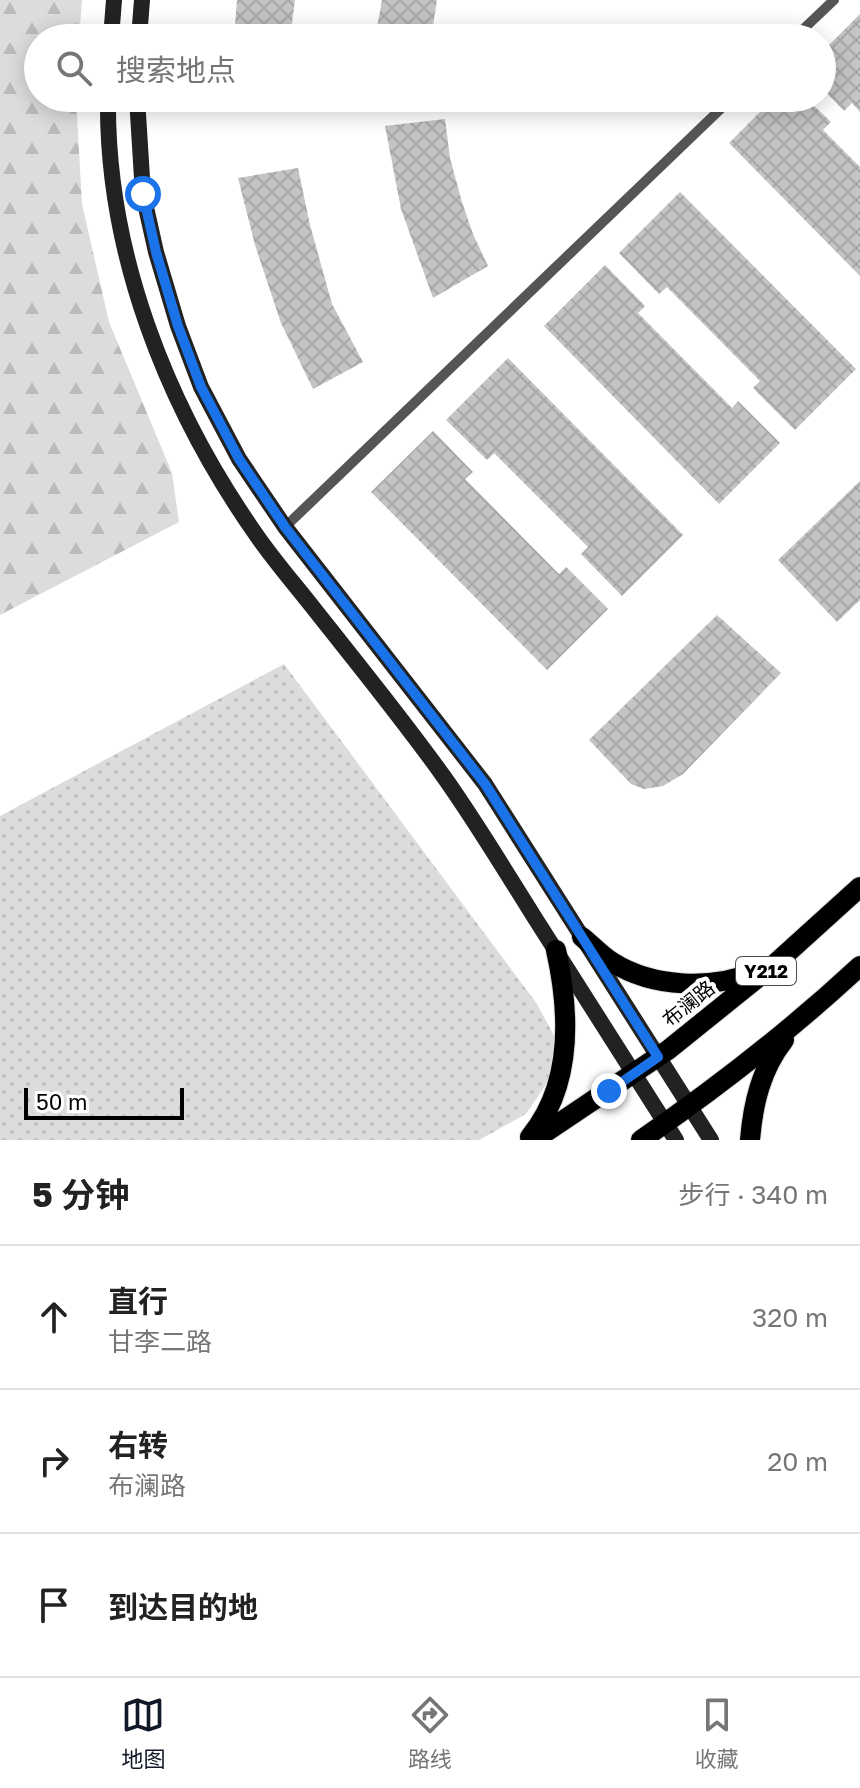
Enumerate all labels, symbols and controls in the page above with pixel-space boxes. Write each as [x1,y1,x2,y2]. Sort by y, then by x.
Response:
search box [24,24,836,112]
icon: search [52,46,96,90]
text: 搜索地点 [116,52,236,88]
route start [125,176,161,212]
road number: Y212 [736,957,796,985]
street label: 布澜路 [657,975,719,1031]
route end [591,1073,627,1109]
scale bar [24,1084,184,1120]
text: 50 m [36,1088,87,1115]
text: 5 分钟 [32,1174,129,1214]
text: 步行 · 340 m [678,1179,828,1210]
text: 直行 [108,1283,168,1319]
icon: ahead [32,1295,76,1339]
text: 320 m [752,1302,828,1333]
text: 甘李二路 [108,1326,212,1357]
text: 右转 [108,1427,168,1463]
icon: right [32,1439,76,1483]
text: 20 m [767,1446,828,1477]
text: 布澜路 [108,1470,186,1501]
icon: arrive [32,1583,76,1627]
text: 到达目的地 [108,1589,258,1625]
tab: 地图 [121,1693,165,1773]
tab: 路线 [408,1693,452,1773]
tab: 收藏 [695,1693,739,1773]

